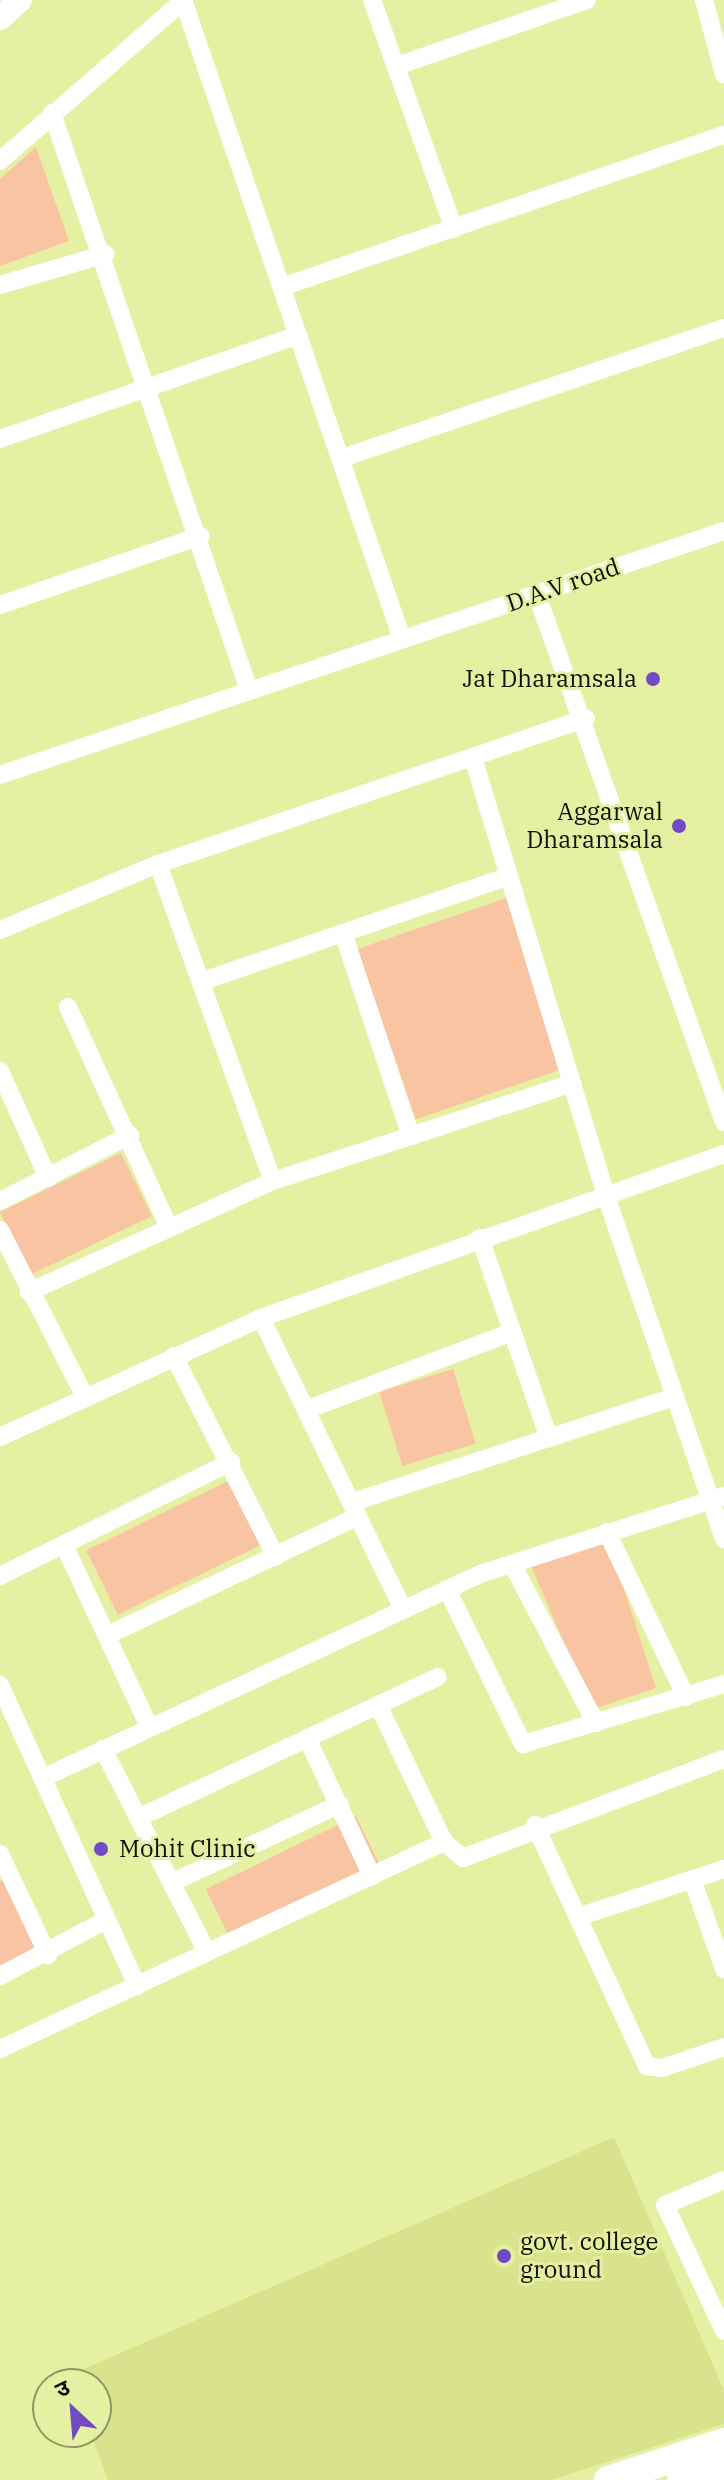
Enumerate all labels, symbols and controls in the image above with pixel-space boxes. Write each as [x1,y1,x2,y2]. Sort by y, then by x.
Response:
street label: D.A.V road [503,552,623,618]
place label: Jat Dharamsala [462,665,637,693]
marker: Jat Dharamsala [644,670,662,688]
place label: Aggarwal Dharamsala [526,798,663,854]
marker: Aggarwal Dharamsala [670,817,688,835]
place label: Mohit Clinic [119,1835,256,1863]
marker: Mohit Clinic [90,1838,112,1860]
place label: govt. college ground [520,2228,658,2284]
marker: govt. college ground [495,2247,513,2265]
north arrow [32,2368,112,2448]
text: उ [50,2372,74,2404]

